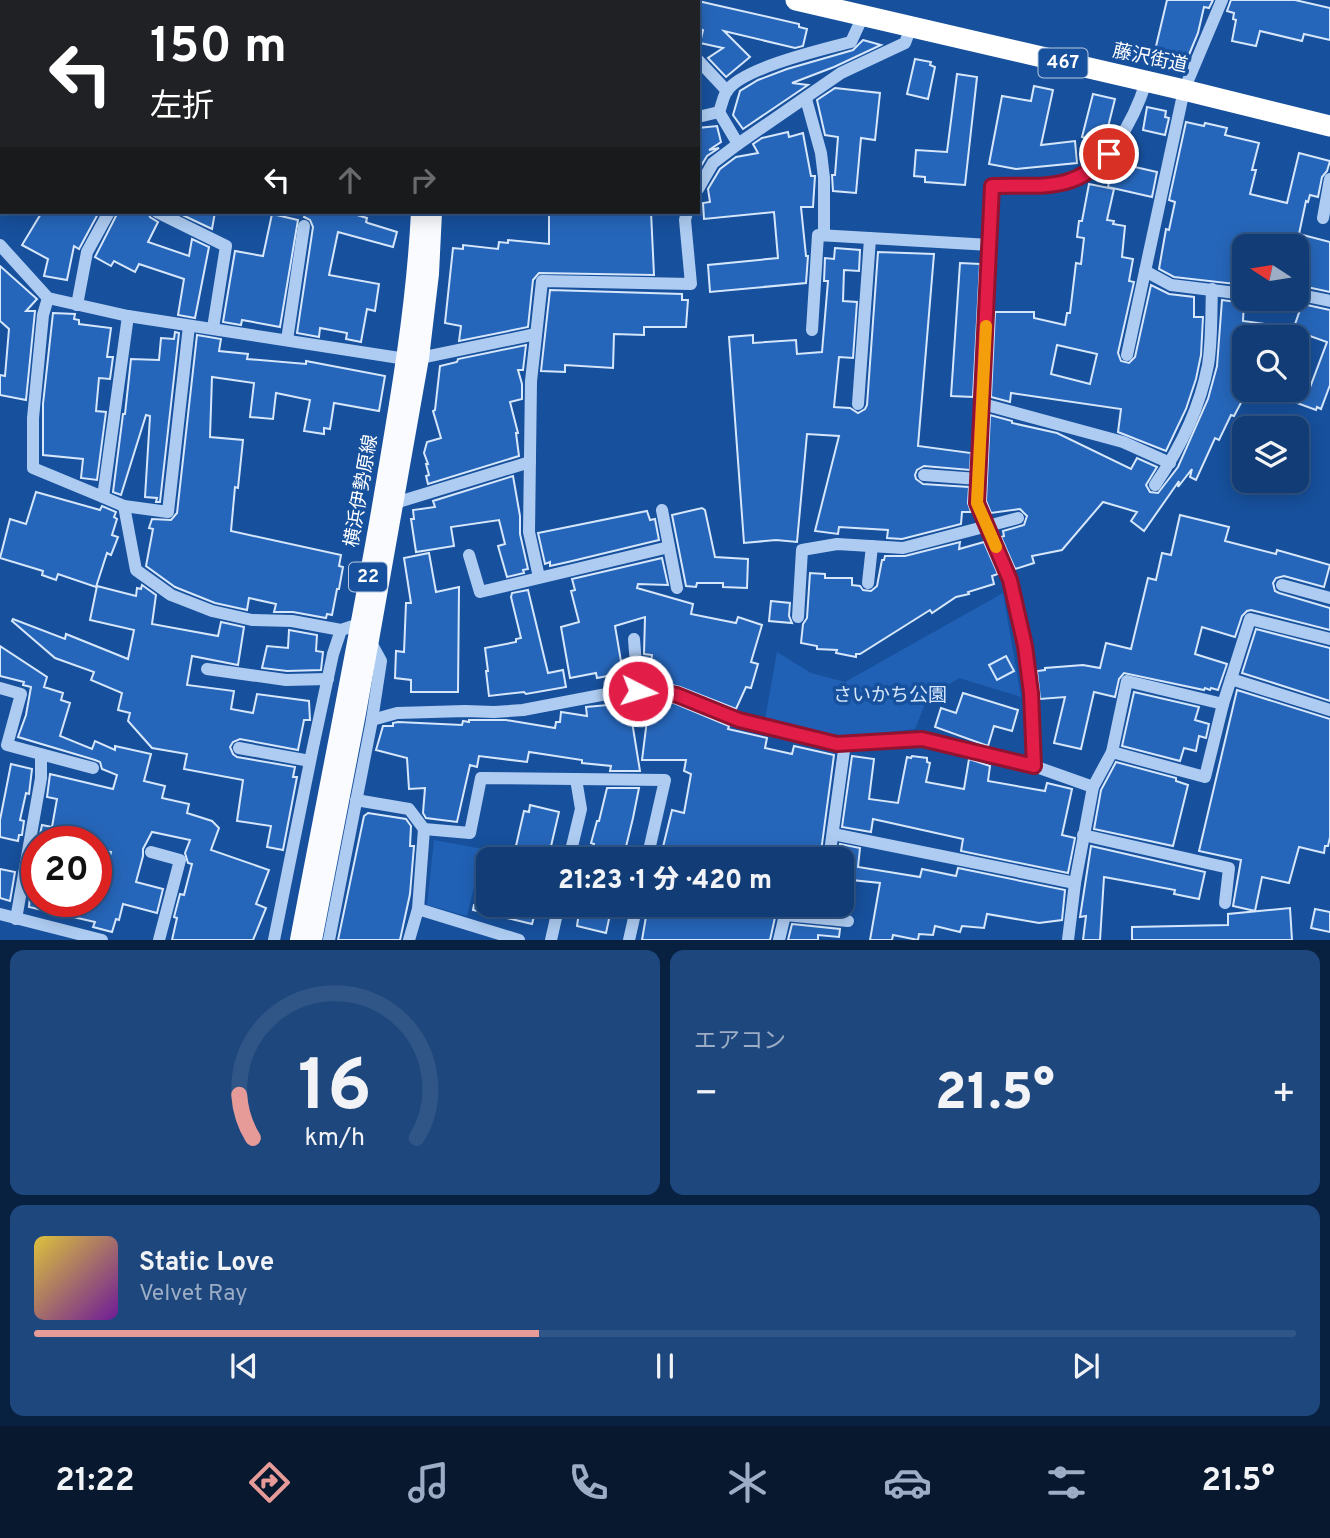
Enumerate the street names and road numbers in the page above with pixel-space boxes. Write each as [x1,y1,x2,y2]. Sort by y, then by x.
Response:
street label: 藤沢街道 [1110,39,1190,79]
road number: 467 [1038,48,1088,78]
street label: 横浜伊勢原線 [340,433,384,549]
road number: 22 [349,562,387,592]

